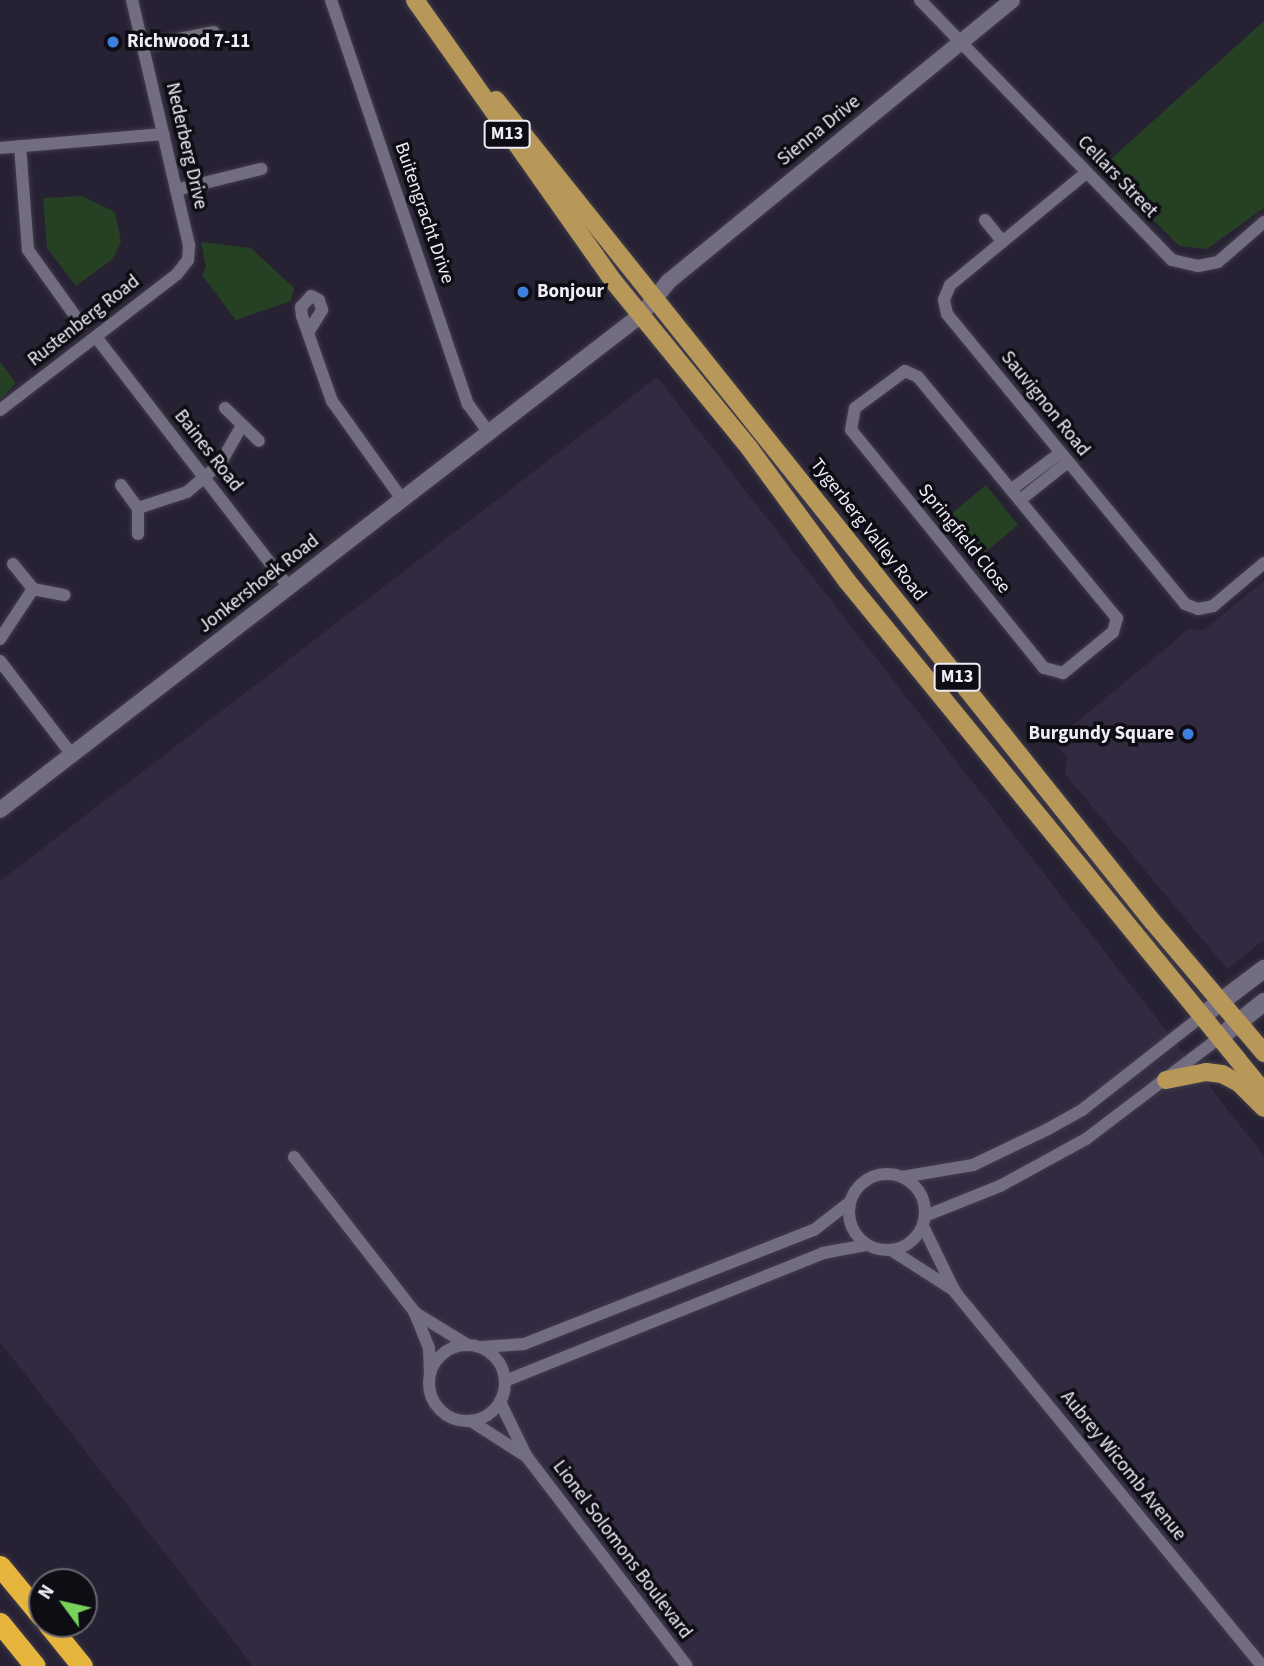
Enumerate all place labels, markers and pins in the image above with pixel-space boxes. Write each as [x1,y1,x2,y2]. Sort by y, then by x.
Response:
place label: Richwood 7-11 [127,31,250,53]
marker: Richwood 7-11 [105,34,121,50]
place label: Bonjour [537,281,604,303]
marker: Bonjour [515,284,531,300]
place label: Burgundy Square [1028,723,1174,745]
marker: Burgundy Square [1180,726,1196,742]

